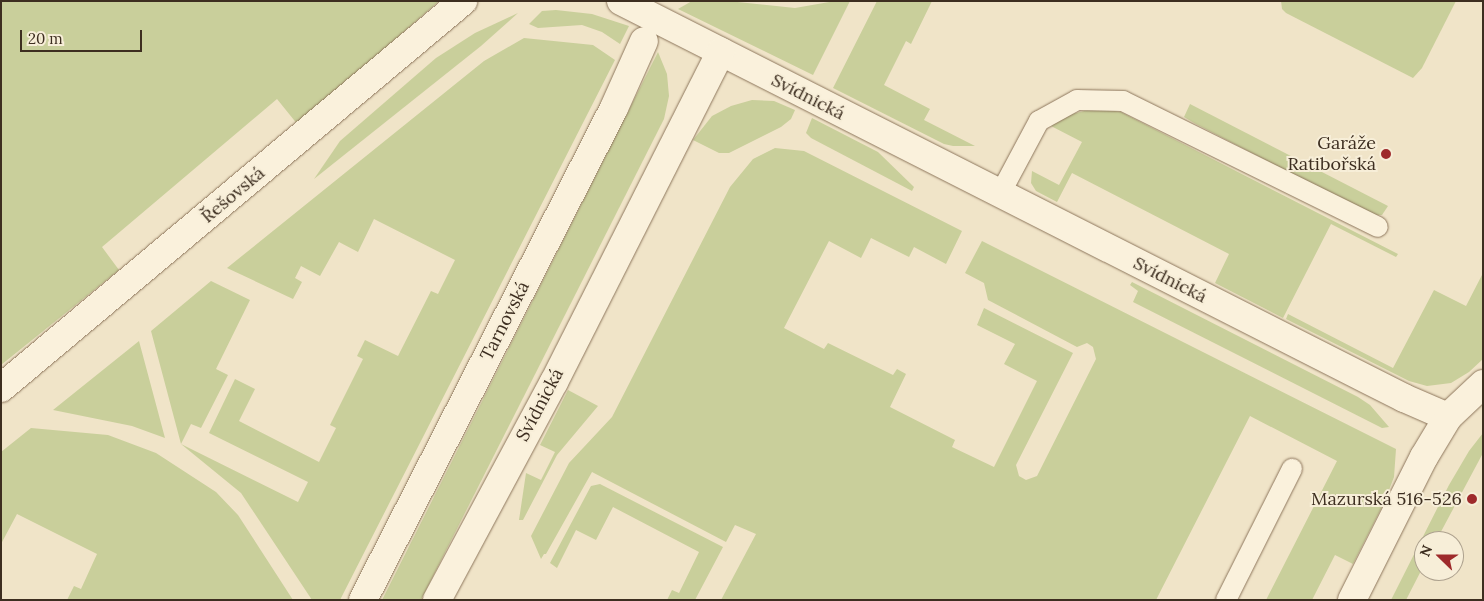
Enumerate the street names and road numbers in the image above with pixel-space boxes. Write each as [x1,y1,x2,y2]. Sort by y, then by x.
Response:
street label: Svídnická [768,69,848,125]
street label: Řešovská [197,162,269,228]
street label: Svídnická [1130,252,1210,308]
street label: Tarnovská [476,278,534,364]
street label: Svídnická [512,365,568,445]

